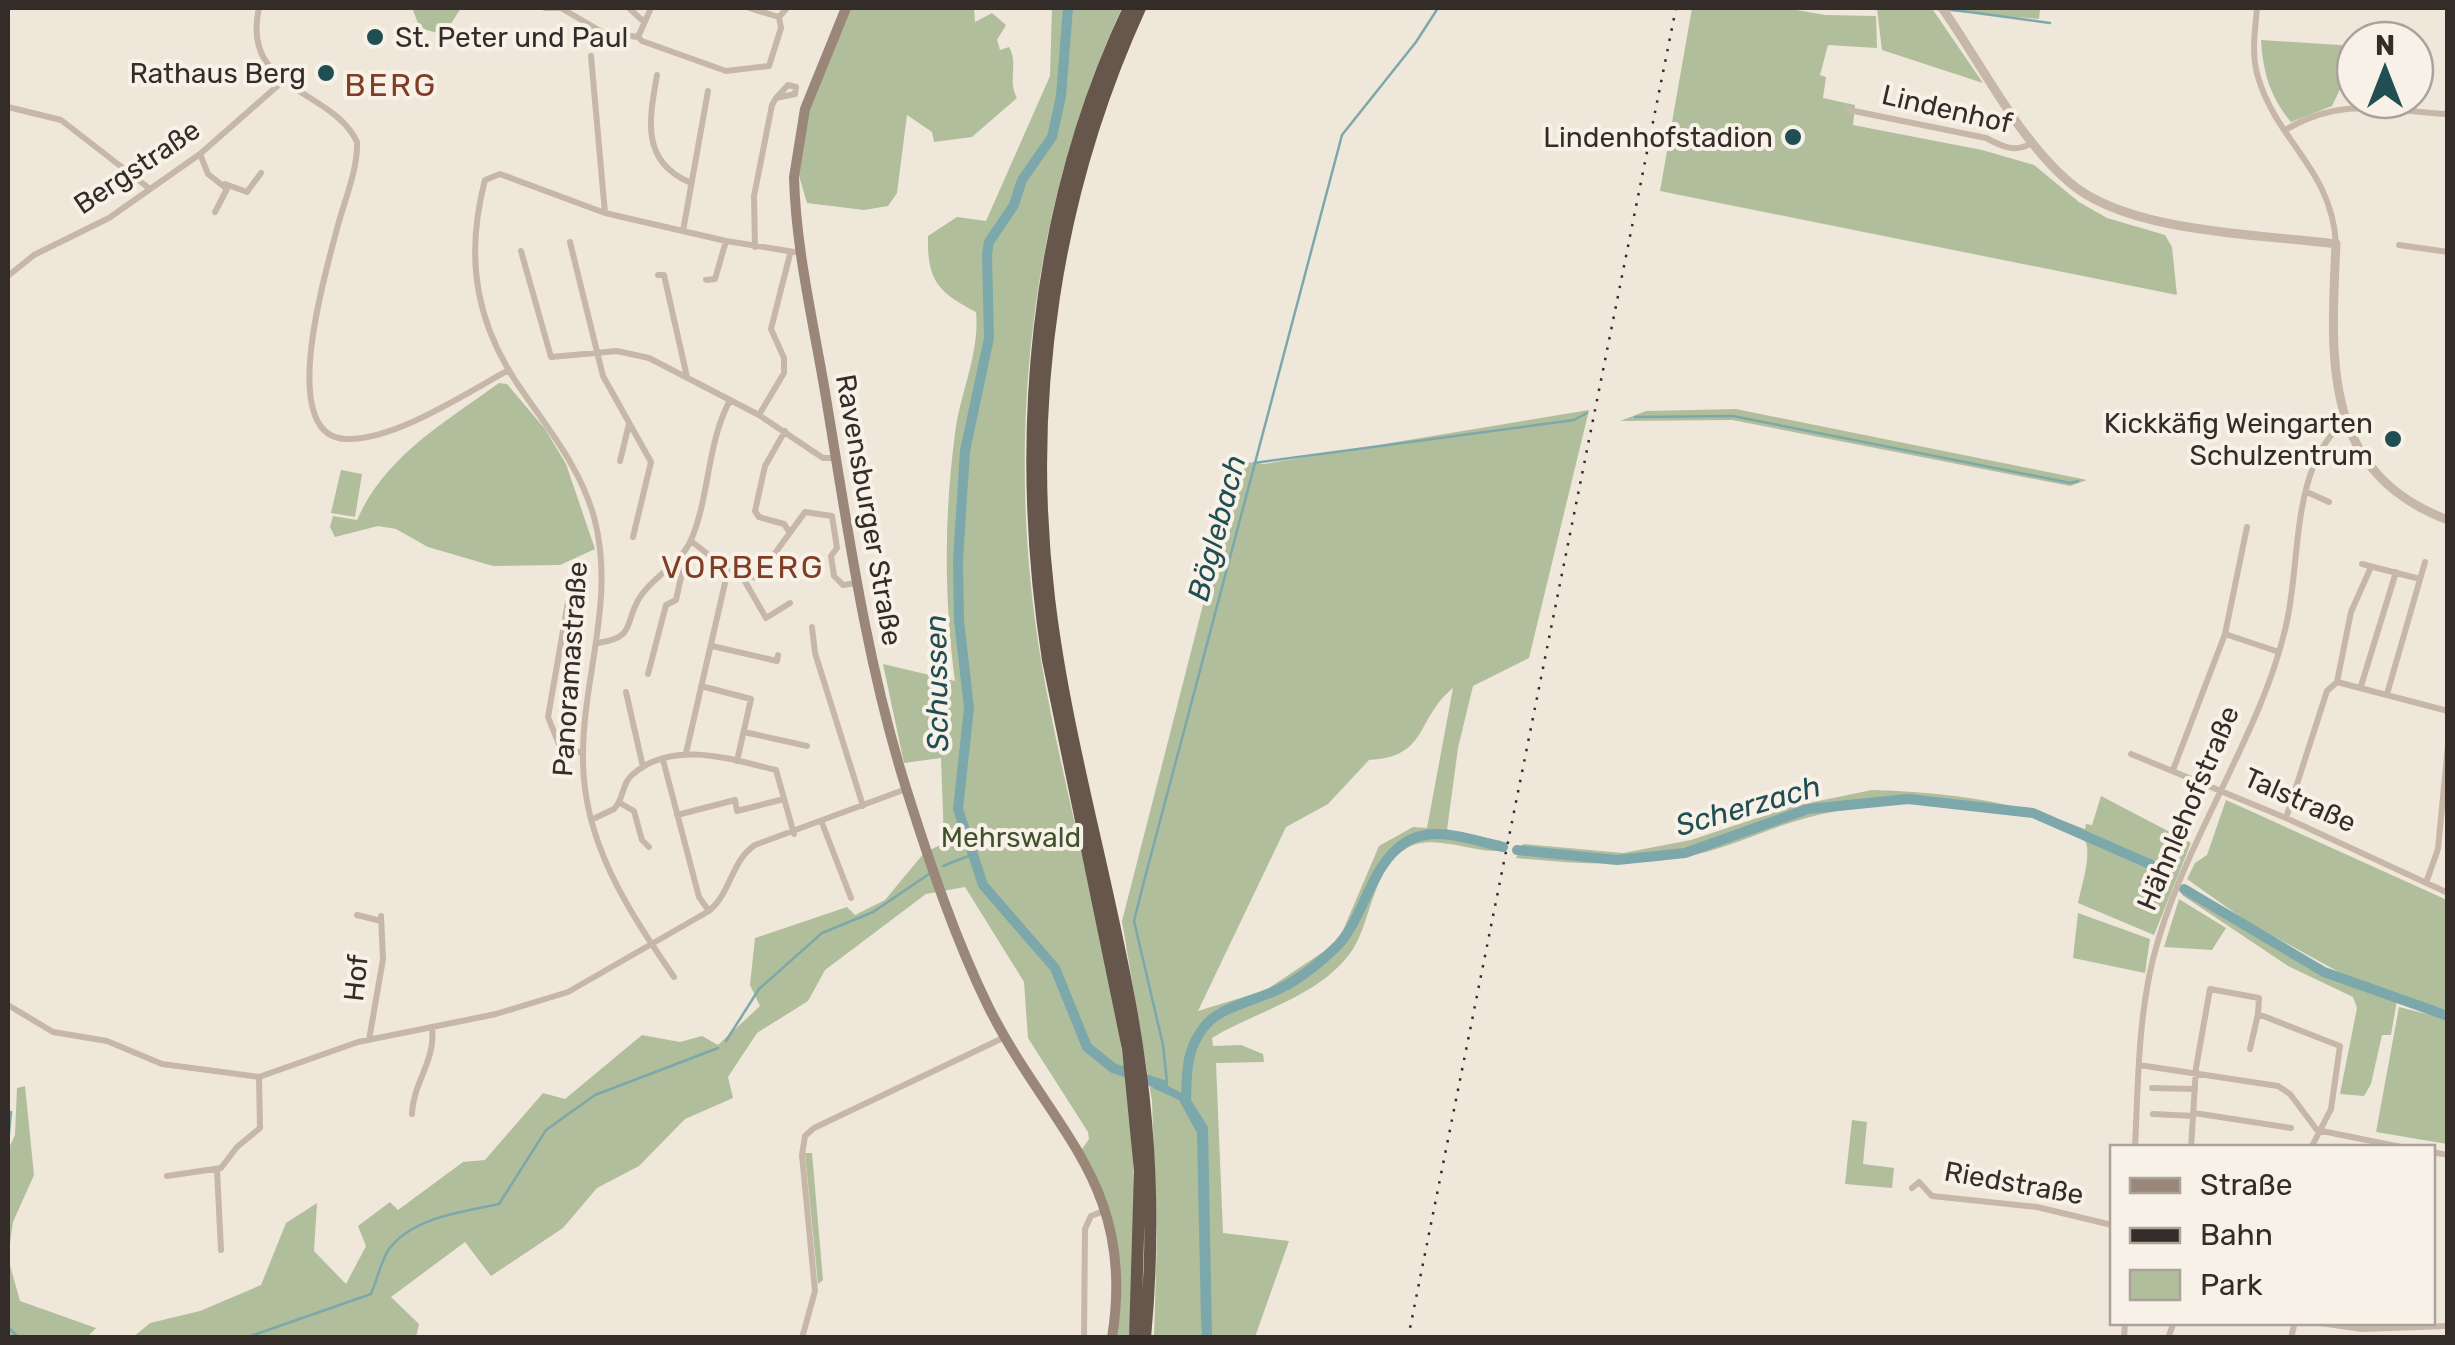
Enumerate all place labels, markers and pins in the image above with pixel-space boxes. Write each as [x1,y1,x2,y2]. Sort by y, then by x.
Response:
place label: St. Peter und Paul [395,21,628,54]
marker: St. Peter und Paul [364,26,386,48]
place label: Rathaus Berg [129,57,306,90]
marker: Rathaus Berg [315,62,337,84]
place label: Lindenhofstadion [1543,121,1773,154]
marker: Lindenhofstadion [1782,126,1804,148]
place label: Kickkäfig Weingarten Schulzentrum [2104,407,2373,472]
marker: Kickkäfig Weingarten Schulzentrum [2382,428,2404,450]

